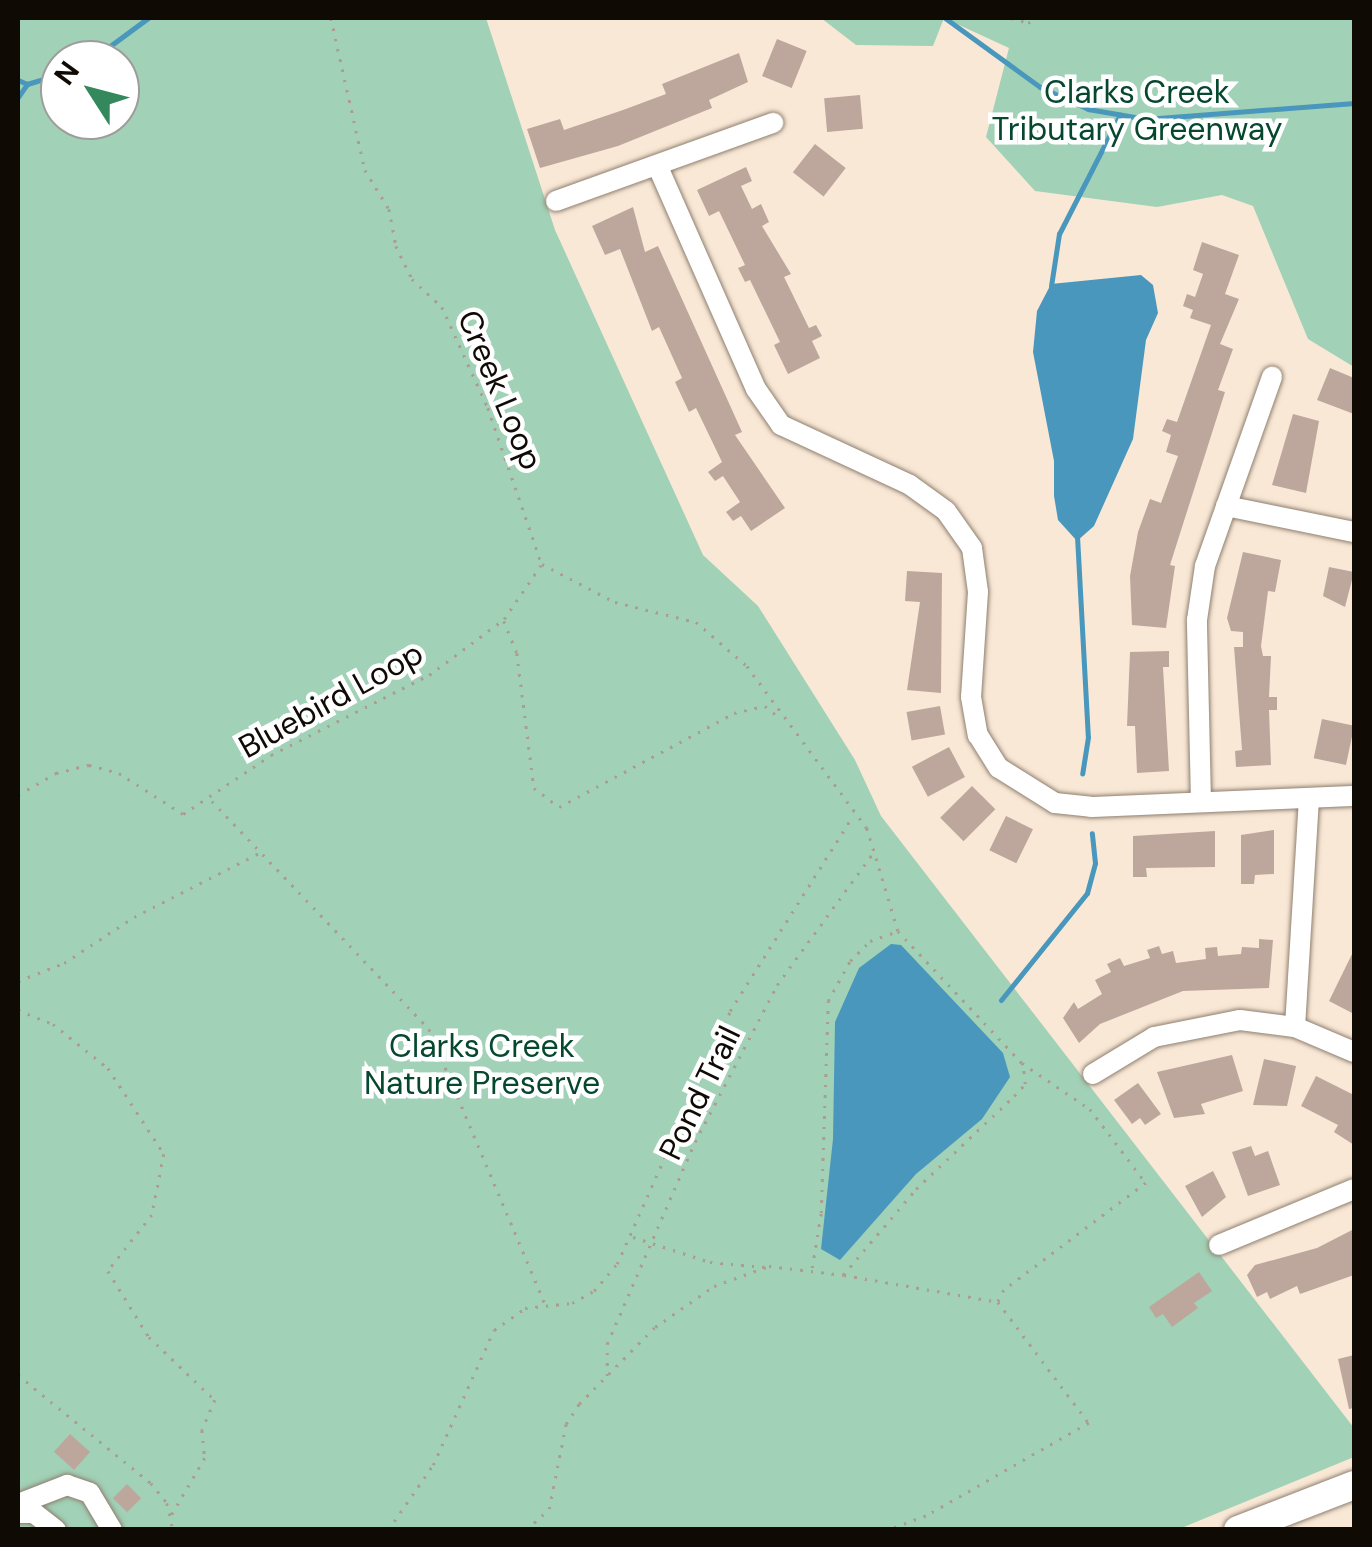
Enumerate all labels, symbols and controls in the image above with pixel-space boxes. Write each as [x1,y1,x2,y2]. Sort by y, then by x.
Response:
north arrow [40,40,140,140]
text: N [46,54,88,92]
park label: Clarks Creek Tributary Greenway [992,74,1282,149]
street label: Creek Loop [449,305,551,475]
street label: Bluebird Loop [232,634,430,766]
street label: Pond Trail [651,1020,749,1166]
park label: Clarks Creek Nature Preserve [364,1028,600,1103]

